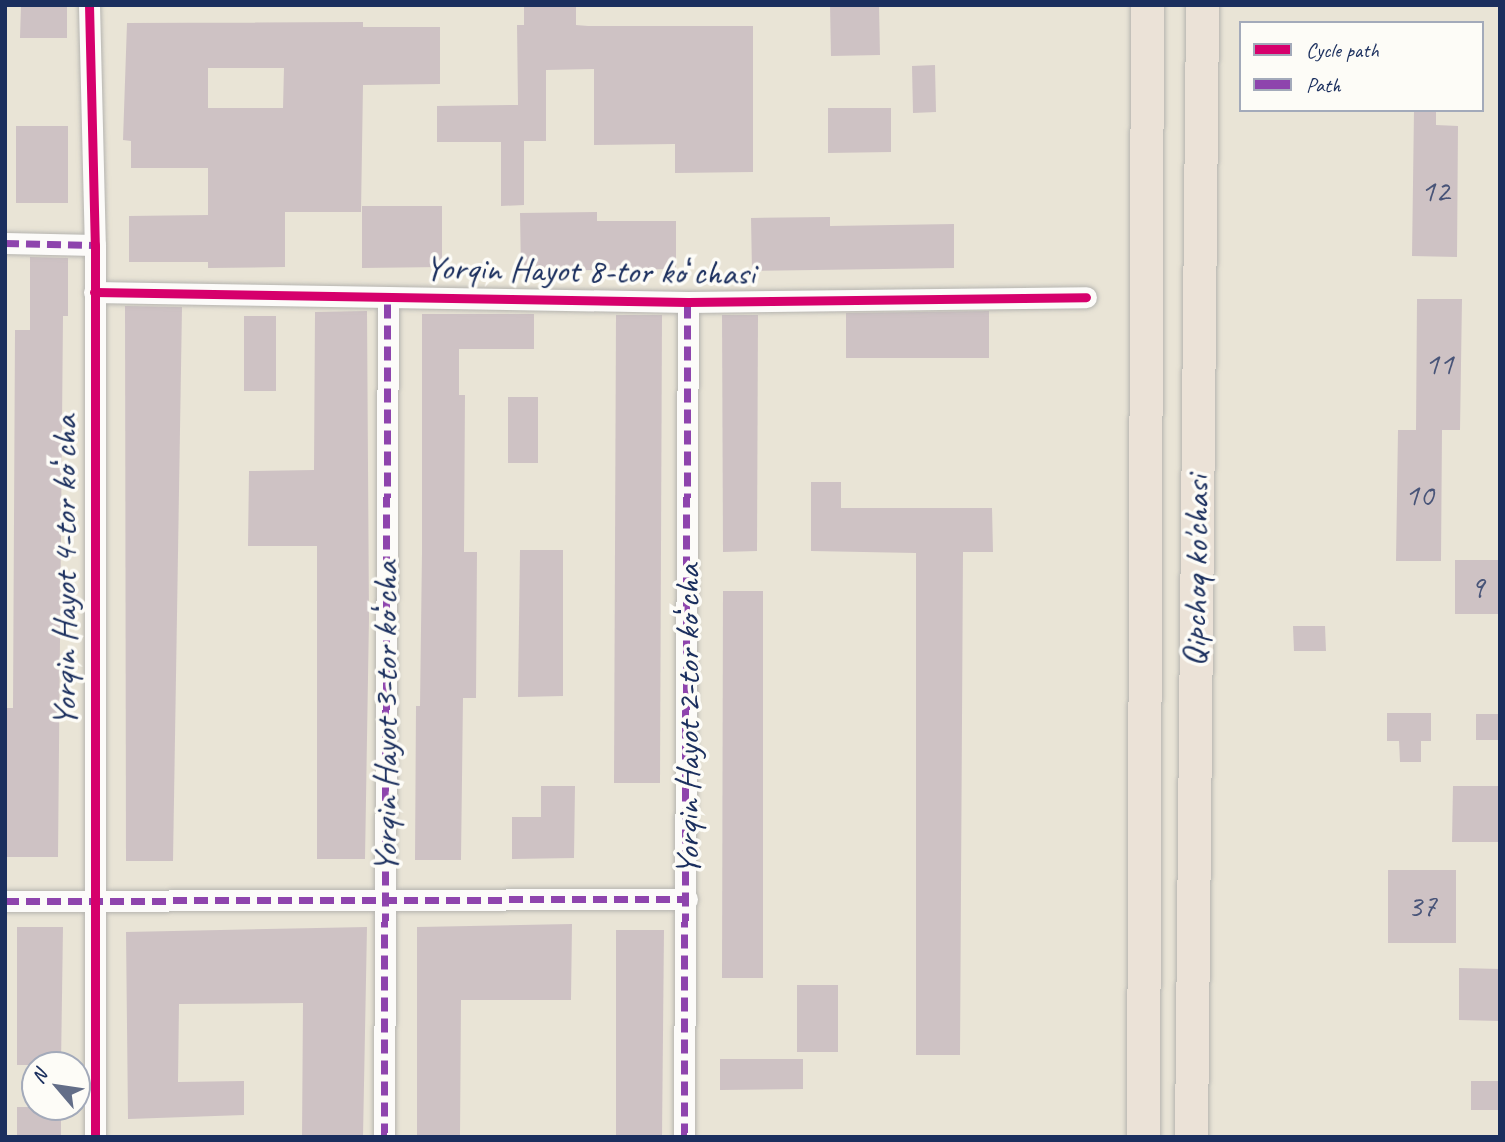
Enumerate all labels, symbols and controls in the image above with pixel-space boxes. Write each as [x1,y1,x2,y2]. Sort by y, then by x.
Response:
legend [1239,21,1484,112]
text: Cycle path [1306,37,1379,63]
text: Path [1306,72,1341,98]
house number: 12 [1421,172,1449,210]
street label: Yorqin Hayot 8-tor koʻchasi [424,247,756,295]
house number: 11 [1425,345,1453,383]
street label: Yorqin Hayot 4-tor koʻcha [44,415,86,727]
street label: Qipchoq ko'chasi [1173,475,1219,667]
house number: 10 [1405,476,1433,514]
street label: Yorqin Hayot 3-tor koʻcha [365,561,407,873]
street label: Yorqin Hayot 2-tor koʻcha [667,564,709,876]
house number: 9 [1470,568,1484,606]
house number: 37 [1408,887,1436,925]
north arrow [21,1051,91,1121]
text: N [26,1066,53,1088]

